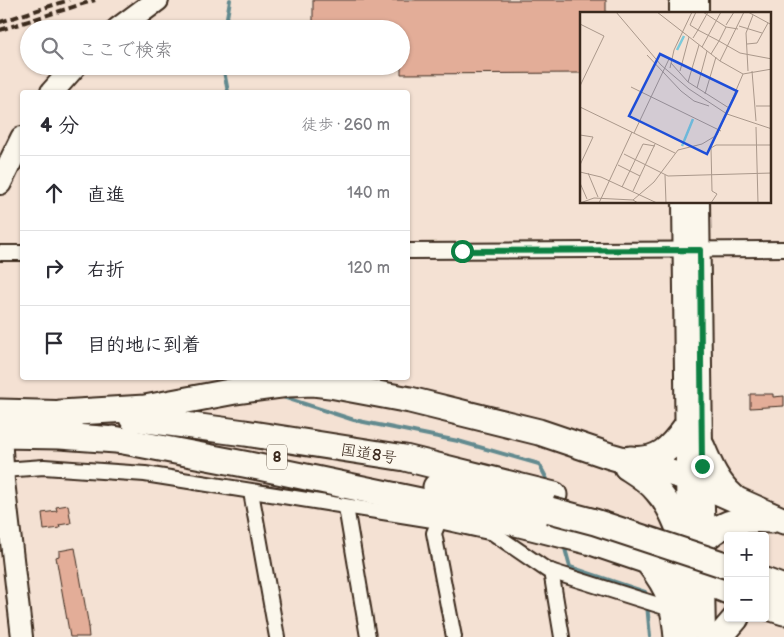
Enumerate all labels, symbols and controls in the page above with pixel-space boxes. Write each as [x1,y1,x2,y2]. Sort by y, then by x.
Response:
inset map [580,12,772,204]
search box [20,20,410,75]
icon: search [38,34,66,62]
text: ここで検索 [78,39,173,62]
text: 4 分 [40,113,79,138]
text: 徒歩 · 260 m [301,116,390,135]
icon: ahead [40,179,68,207]
text: 直進 [87,184,125,207]
text: 140 m [347,184,390,203]
route start [451,240,474,263]
icon: right [40,254,68,282]
text: 右折 [87,259,125,282]
text: 120 m [347,259,390,278]
icon: arrive [40,329,68,357]
text: 目的地に到着 [87,334,201,357]
street label: 国道8号 [339,441,399,468]
road number: 8 [267,444,287,470]
route end [691,455,714,478]
map controls [724,532,769,622]
button: + [724,532,769,577]
button: − [724,577,769,622]

